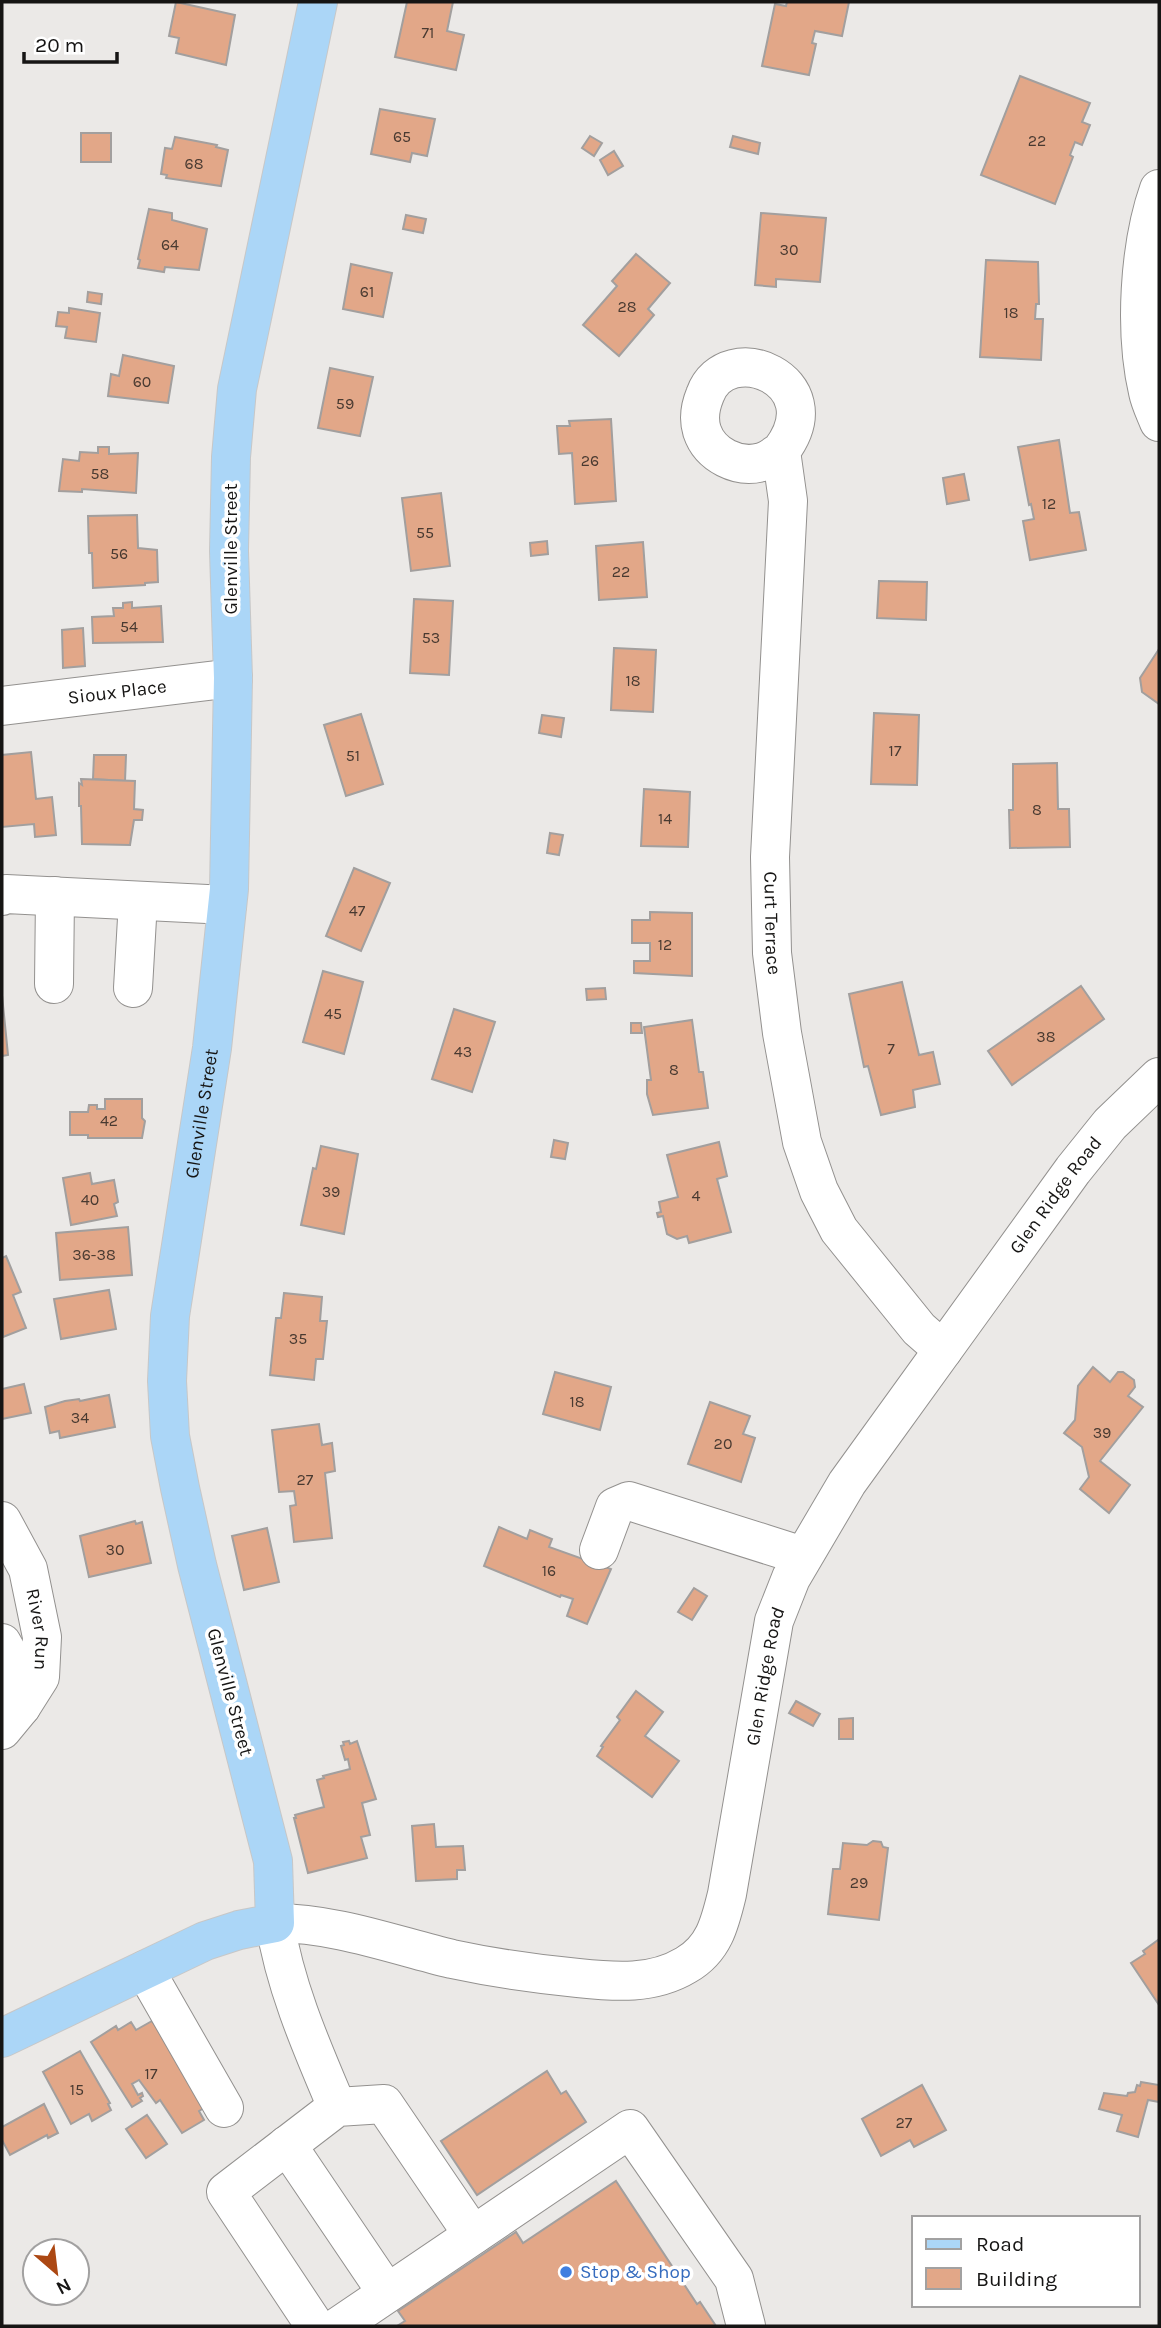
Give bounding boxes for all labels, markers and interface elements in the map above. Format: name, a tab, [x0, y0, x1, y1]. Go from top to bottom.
scale bar	[24, 21, 117, 65]
house number: 71	[422, 23, 434, 42]
text: 20 m	[35, 33, 84, 57]
house number: 65	[393, 127, 411, 146]
house number: 22	[1028, 131, 1046, 150]
house number: 68	[185, 154, 204, 173]
house number: 64	[161, 235, 179, 254]
house number: 30	[780, 240, 798, 259]
house number: 61	[360, 282, 374, 301]
house number: 28	[617, 297, 637, 316]
house number: 18	[1003, 303, 1019, 322]
house number: 60	[133, 372, 151, 391]
house number: 59	[336, 394, 354, 413]
house number: 26	[581, 451, 599, 470]
house number: 58	[91, 464, 109, 483]
street label: Glenville Street	[220, 483, 242, 615]
house number: 12	[1042, 494, 1056, 513]
house number: 55	[416, 523, 434, 542]
house number: 56	[110, 544, 128, 563]
house number: 22	[612, 562, 630, 581]
house number: 54	[120, 617, 138, 636]
house number: 53	[422, 628, 440, 647]
house number: 18	[625, 671, 641, 690]
street label: Sioux Place	[67, 675, 168, 709]
house number: 17	[889, 741, 902, 760]
house number: 51	[346, 746, 360, 765]
house number: 8	[1032, 800, 1042, 819]
house number: 14	[658, 809, 672, 828]
street label: Curt Terrace	[759, 871, 786, 976]
house number: 47	[349, 901, 366, 920]
house number: 12	[658, 935, 672, 954]
house number: 45	[324, 1004, 342, 1023]
house number: 38	[1036, 1027, 1056, 1046]
house number: 7	[887, 1039, 895, 1058]
house number: 43	[454, 1042, 472, 1061]
street label: Glenville Street	[181, 1047, 223, 1180]
house number: 8	[669, 1060, 679, 1079]
house number: 42	[100, 1111, 118, 1130]
street label: Glen Ridge Road	[1005, 1132, 1107, 1258]
house number: 39	[322, 1182, 340, 1201]
house number: 4	[692, 1186, 701, 1205]
house number: 40	[81, 1190, 99, 1209]
house number: 36-38	[72, 1245, 116, 1264]
house number: 35	[289, 1329, 307, 1348]
house number: 18	[569, 1392, 585, 1411]
house number: 34	[71, 1408, 89, 1427]
house number: 39	[1093, 1423, 1111, 1442]
house number: 20	[714, 1434, 732, 1453]
house number: 27	[297, 1470, 314, 1489]
house number: 30	[106, 1540, 124, 1559]
house number: 16	[542, 1561, 556, 1580]
street label: River Run	[21, 1586, 53, 1671]
street label: Glen Ridge Road	[742, 1604, 790, 1747]
street label: Glenville Street	[202, 1626, 258, 1758]
house number: 29	[850, 1873, 868, 1892]
house number: 17	[145, 2064, 158, 2083]
house number: 15	[70, 2080, 84, 2099]
house number: 27	[896, 2113, 913, 2132]
legend	[912, 2216, 1140, 2307]
text: Road	[976, 2232, 1024, 2256]
north arrow	[21, 2237, 91, 2307]
place label: Stop & Shop	[580, 2261, 691, 2283]
marker: Stop & Shop	[558, 2264, 574, 2280]
text: Building	[976, 2267, 1057, 2291]
text: N	[52, 2273, 75, 2299]

